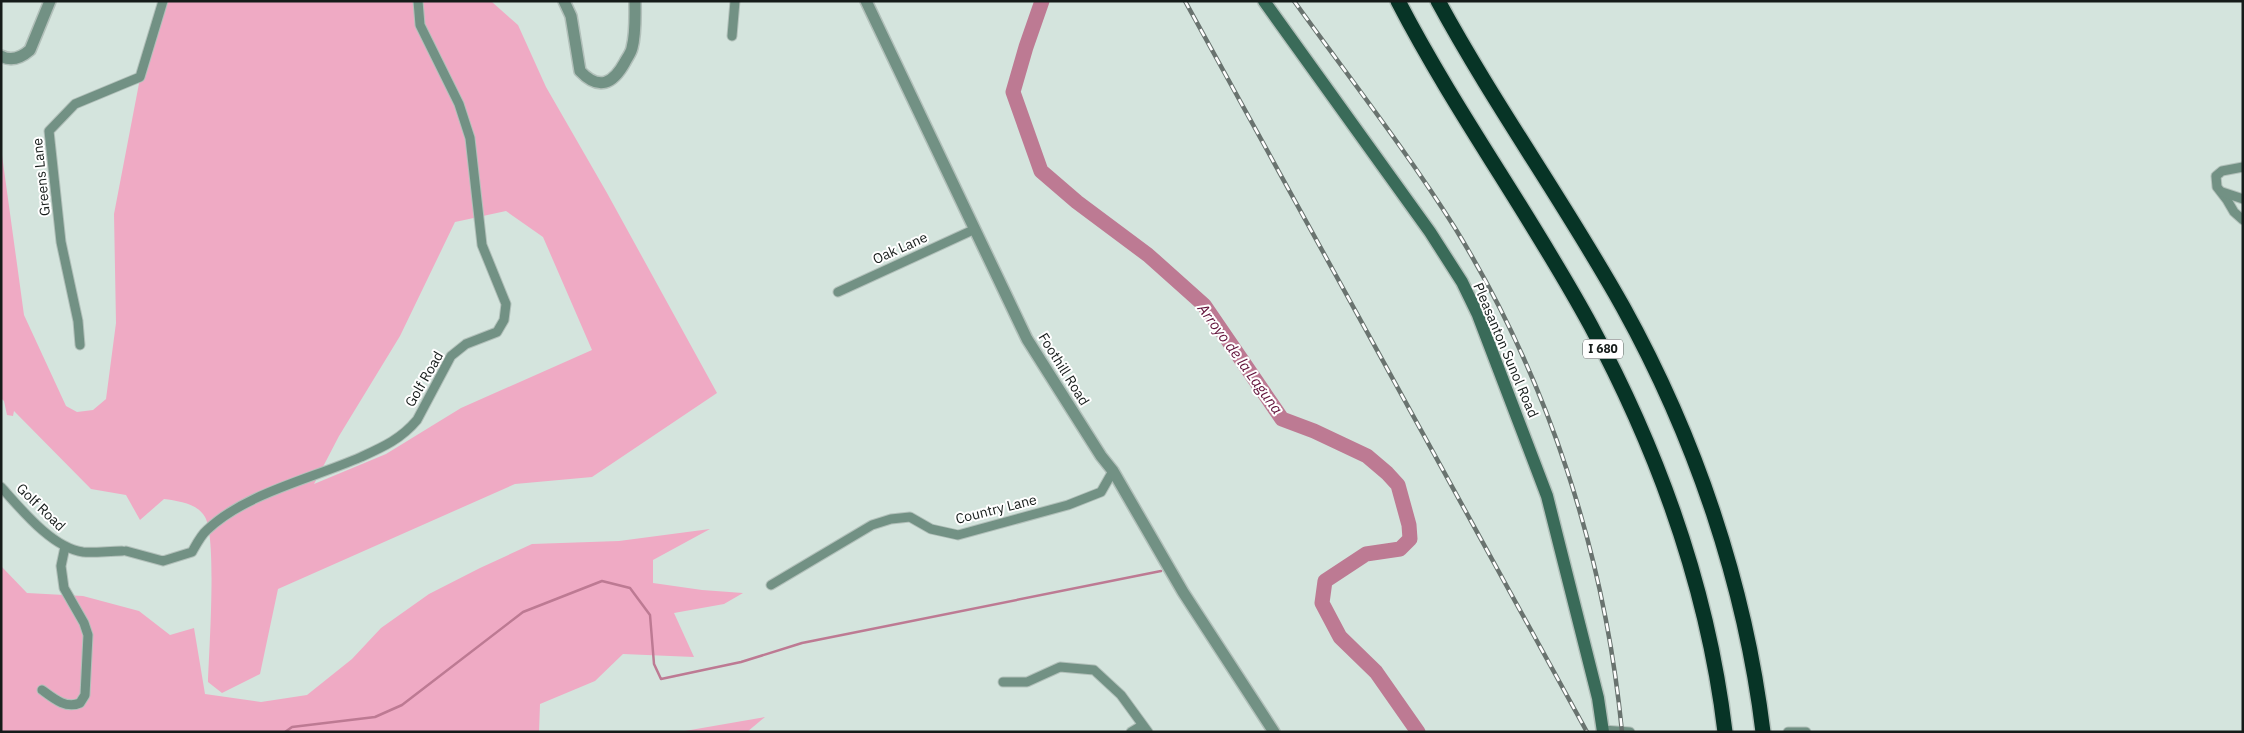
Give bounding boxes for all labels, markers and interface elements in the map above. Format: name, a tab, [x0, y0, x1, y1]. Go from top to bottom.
street label: Greens Lane	[28, 137, 54, 217]
street label: Oak Lane	[870, 228, 931, 268]
street label: Pleasanton Sunol Road	[1469, 280, 1543, 420]
water label: Arroyo de la Laguna	[1193, 299, 1287, 418]
street label: Foothill Road	[1034, 329, 1094, 409]
road number: I 680	[1583, 339, 1623, 358]
street label: Golf Road	[401, 348, 447, 410]
street label: Golf Road	[13, 479, 69, 535]
street label: Country Lane	[954, 490, 1039, 528]

